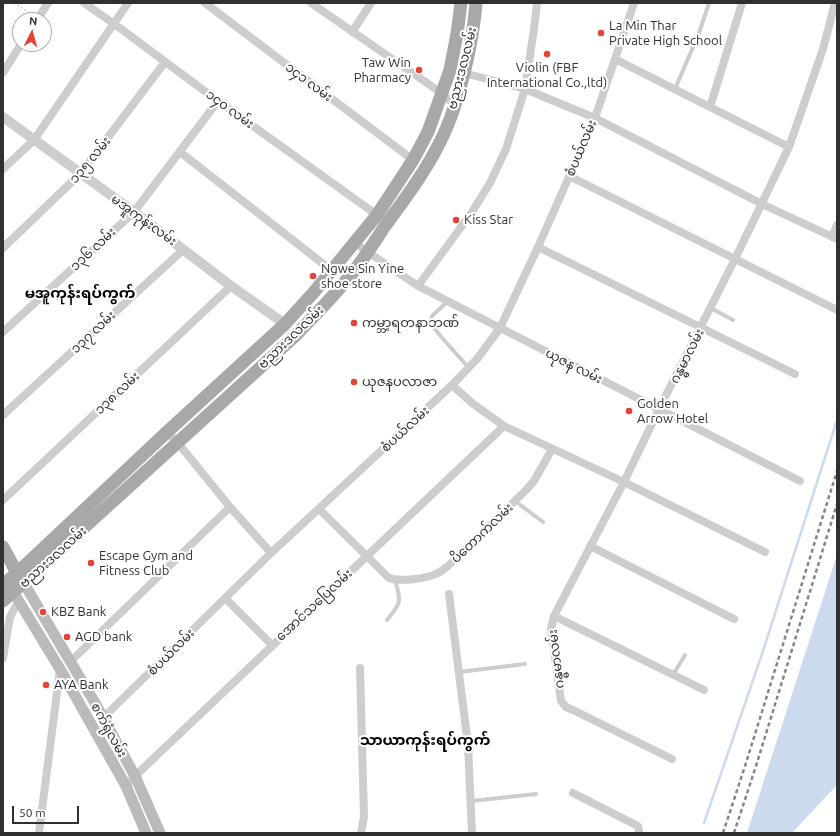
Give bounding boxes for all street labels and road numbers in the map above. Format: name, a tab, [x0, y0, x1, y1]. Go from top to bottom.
street label: ဗညားဒလလမ်း	[444, 25, 480, 111]
street label: ၁၄၁ လမ်း	[282, 59, 336, 105]
street label: ၁၄၀ လမ်း	[203, 86, 257, 132]
street label: စံပယ်လမ်း	[562, 117, 600, 179]
street label: ၁၃၅ လမ်း	[66, 134, 114, 186]
street label: မအူကုန်းလမ်း	[108, 191, 180, 249]
street label: ၁၃၆ လမ်း	[67, 224, 119, 274]
street label: ဗညားဒလလမ်း	[255, 302, 327, 372]
street label: ၁၃၇ လမ်း	[67, 307, 119, 357]
street label: ဂန္ဓမာလမ်း	[667, 326, 707, 386]
street label: ယုဇန လမ်း	[543, 345, 605, 387]
street label: ၁၃၈ လမ်း	[91, 368, 143, 418]
street label: စံပယ်လမ်း	[378, 403, 432, 455]
street label: ပိတောက်လမ်း	[448, 500, 516, 566]
street label: ဗညားဒလလမ်း	[16, 523, 90, 591]
street label: အောင်သပြေလမ်း	[273, 566, 355, 644]
street label: စံပယ်လမ်း	[144, 625, 198, 679]
street label: ဂန္ဓမာလမ်း	[545, 629, 567, 689]
street label: စက်ရုံလမ်း	[88, 700, 130, 760]

